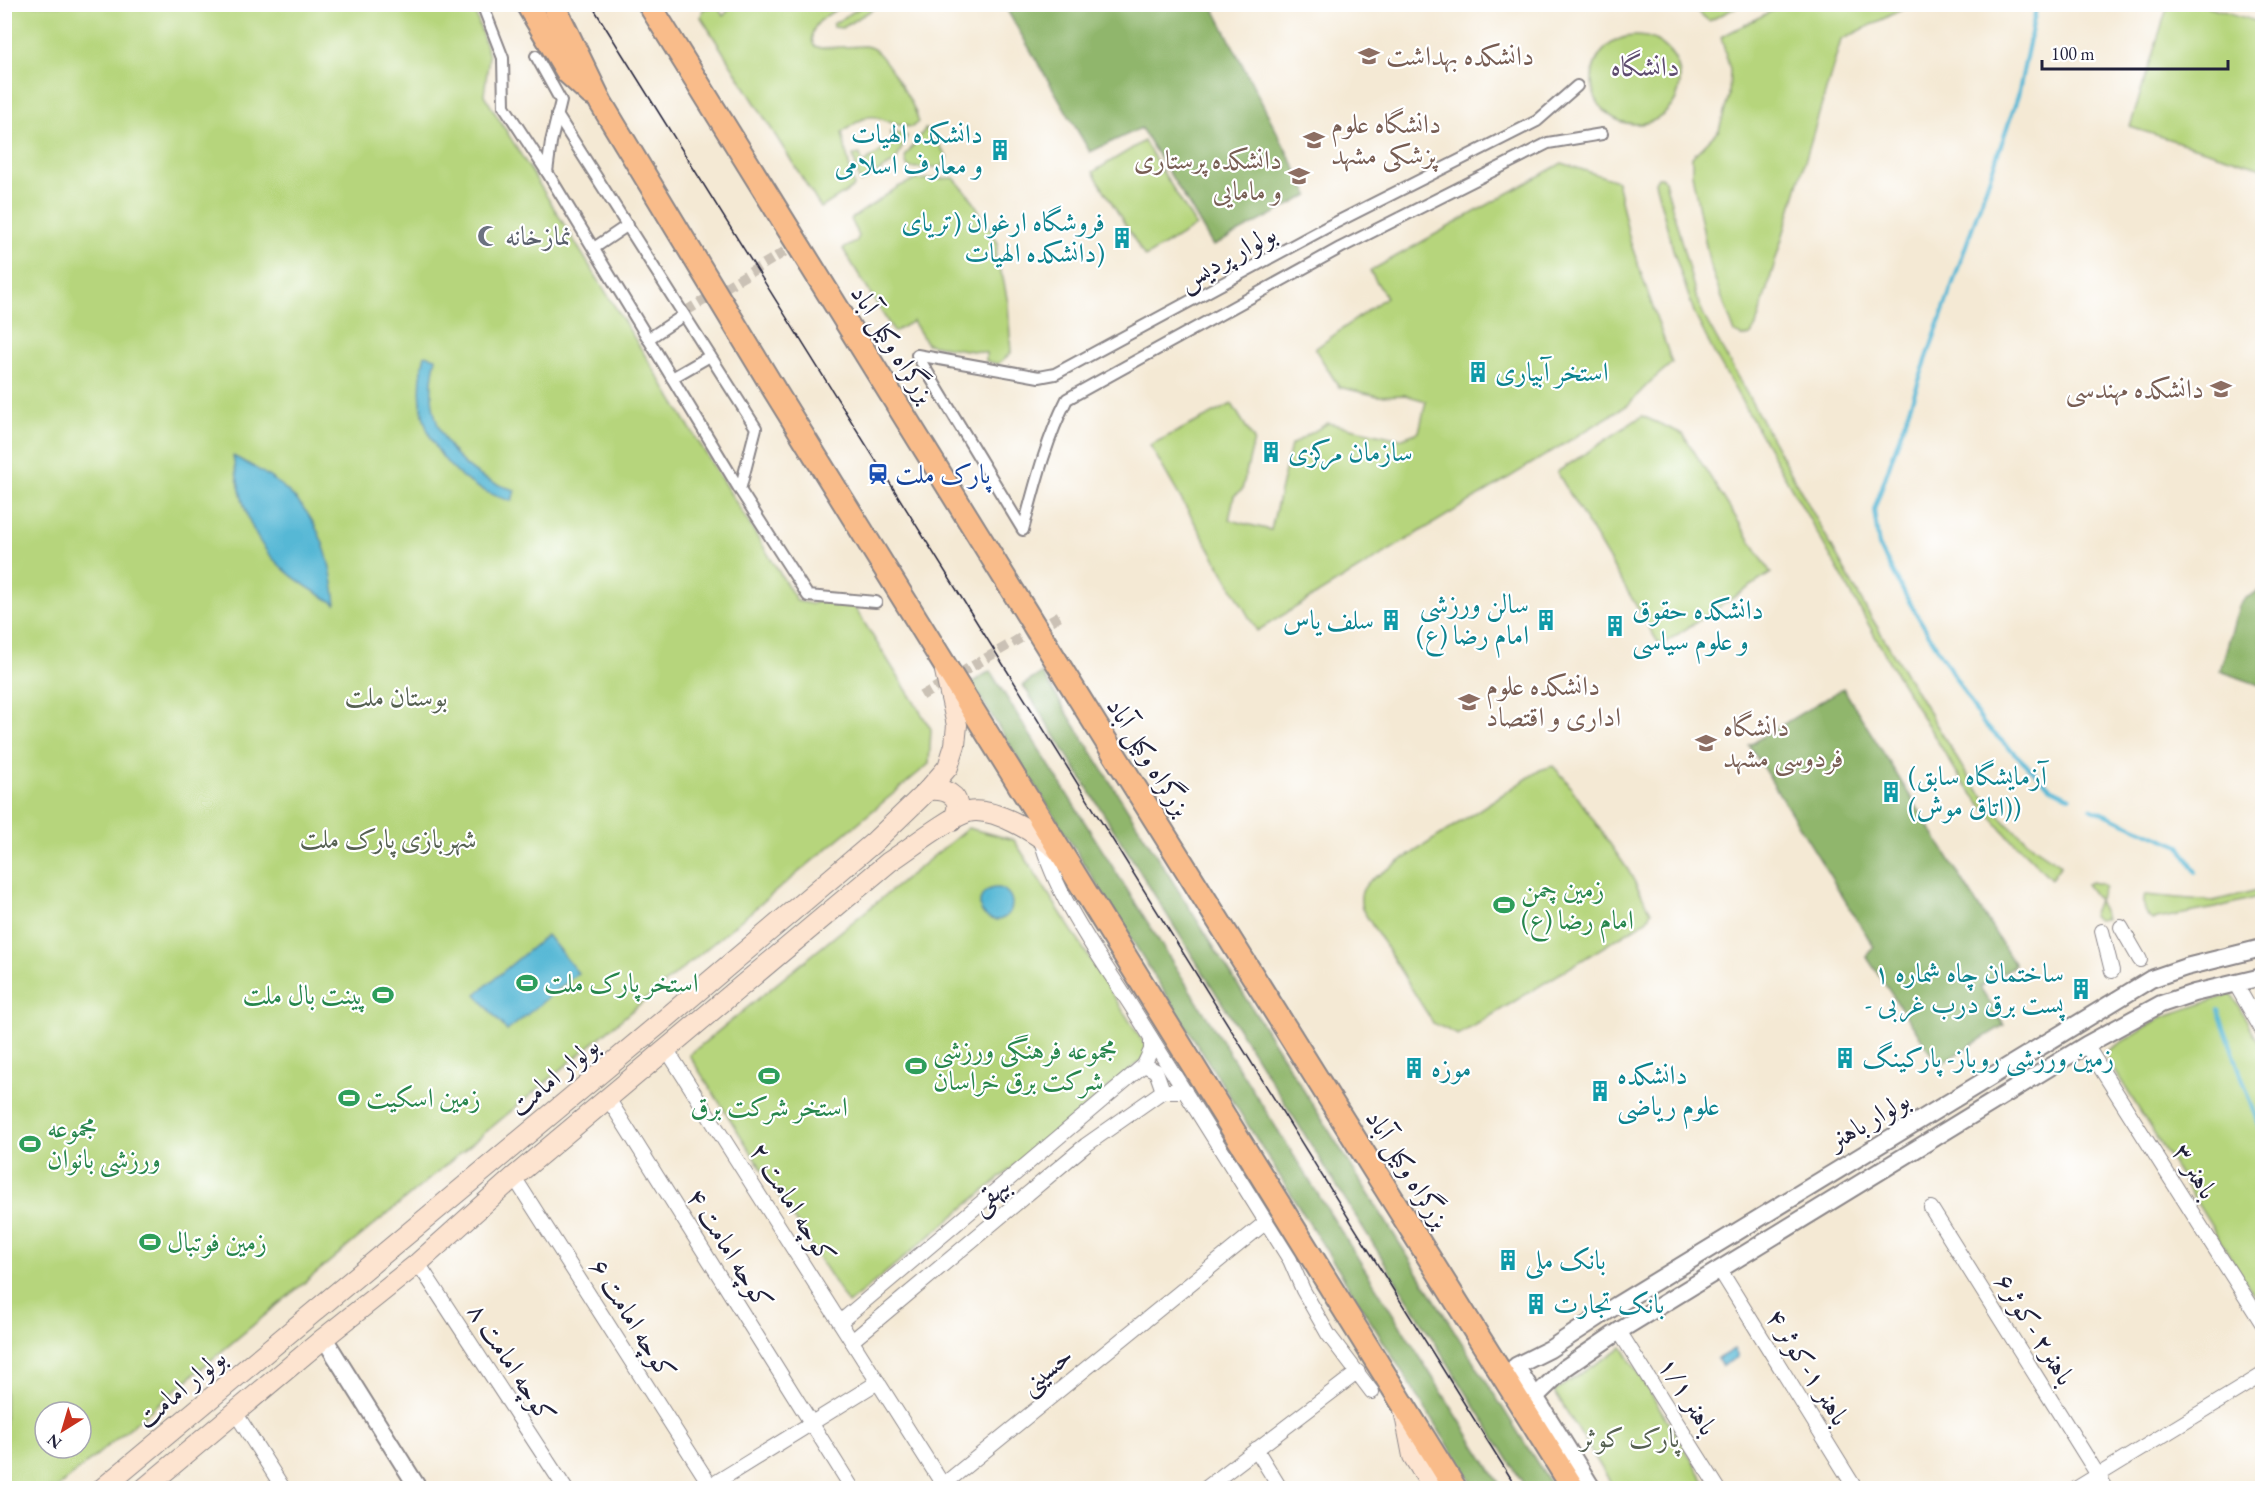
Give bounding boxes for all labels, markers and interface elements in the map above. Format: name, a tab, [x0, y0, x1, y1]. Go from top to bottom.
scale bar	[2042, 33, 2228, 71]
place label: دانشکده بهداشت	[1386, 38, 1534, 73]
text: 100 m	[2051, 42, 2095, 65]
school or university icon: دانشکده بهداشت	[1357, 44, 1381, 68]
district label: دانشگاه	[1611, 48, 1679, 84]
place label: دانشگاه علوم پزشکی مشهد	[1331, 106, 1441, 173]
place label: دانشکده الهیات و معارف اسلامی	[834, 116, 983, 182]
school or university icon: دانشگاه علوم پزشکی مشهد	[1302, 128, 1326, 152]
building icon: دانشکده الهیات و معارف اسلامی	[988, 138, 1012, 162]
place label: دانشکده پرستاری و مامایی	[1134, 142, 1282, 209]
school or university icon: دانشکده پرستاری و مامایی	[1287, 164, 1311, 188]
place label: فروشگاه ارغوان (تریای دانشکده الهیات)	[901, 204, 1105, 270]
street label: بولوار پردیس	[1171, 215, 1283, 299]
place label: نمازخانه	[505, 218, 572, 253]
mosque icon: نمازخانه	[476, 224, 500, 248]
building icon: فروشگاه ارغوان (تریای دانشکده الهیات)	[1110, 226, 1134, 250]
street label: بزرگراه وکیل آباد	[841, 278, 944, 411]
place label: استخر آبیاری	[1495, 354, 1609, 389]
building icon: استخر آبیاری	[1466, 360, 1490, 384]
place label: دانشکده مهندسی	[2066, 371, 2204, 408]
school or university icon: دانشکده مهندسی	[2209, 377, 2233, 401]
place label: سازمان مرکزی	[1288, 434, 1413, 471]
building icon: سازمان مرکزی	[1259, 440, 1283, 464]
place label: پارک ملت	[895, 456, 993, 493]
station icon: پارک ملت	[866, 462, 890, 486]
place label: سالن ورزشی امام رضا (ع)	[1416, 586, 1529, 658]
place label: دانشکده حقوق و علوم سیاسی	[1632, 592, 1764, 664]
place label: سلف یاس	[1283, 602, 1374, 637]
building icon: سلف یاس	[1379, 608, 1403, 632]
building icon: سالن ورزشی امام رضا (ع)	[1534, 608, 1558, 632]
building icon: دانشکده حقوق و علوم سیاسی	[1603, 614, 1627, 638]
place label: دانشکده علوم اداری و اقتصاد	[1486, 668, 1621, 734]
park label: بوستان ملت	[344, 679, 448, 714]
school or university icon: دانشکده علوم اداری و اقتصاد	[1457, 690, 1481, 714]
street label: بزرگراه وکیل آباد	[1097, 691, 1200, 824]
place label: دانشگاه فردوسی مشهد	[1723, 709, 1843, 777]
school or university icon: دانشگاه فردوسی مشهد	[1694, 731, 1718, 755]
place label: (آزمایشگاه سابق (اتاق موش))	[1908, 758, 2050, 824]
building icon: (آزمایشگاه سابق (اتاق موش))	[1879, 780, 1903, 804]
park label: شهربازی پارک ملت	[300, 821, 477, 858]
place label: زمین چمن امام رضا (ع)	[1521, 871, 1634, 943]
sports icon: زمین چمن امام رضا (ع)	[1492, 893, 1516, 917]
place label: ساختمان چاه شماره ۱ - پست برق درب غربی	[1865, 955, 2066, 1023]
place label: استخر پارک ملت	[544, 965, 699, 1002]
sports icon: استخر پارک ملت	[515, 971, 539, 995]
place label: پینت بال ملت	[243, 977, 366, 1013]
building icon: ساختمان چاه شماره ۱ - پست برق درب غربی	[2069, 977, 2093, 1001]
sports icon: پینت بال ملت	[371, 983, 395, 1007]
street label: بولوار امامت	[501, 1028, 606, 1124]
place label: مجموعه فرهنگی ورزشی شرکت برق خراسان	[933, 1032, 1117, 1099]
place label: زمین ورزشی روباز- پارکینگ	[1862, 1040, 2114, 1077]
building icon: زمین ورزشی روباز- پارکینگ	[1833, 1046, 1857, 1070]
place label: موزه	[1431, 1050, 1472, 1085]
sports icon: مجموعه فرهنگی ورزشی شرکت برق خراسان	[904, 1054, 928, 1078]
building icon: موزه	[1402, 1056, 1426, 1080]
place label: دانشکده علوم ریاضی	[1617, 1057, 1720, 1129]
sports icon: استخر شرکت برق	[757, 1064, 781, 1088]
building icon: دانشکده علوم ریاضی	[1588, 1079, 1612, 1103]
place label: زمین اسکیت	[366, 1080, 481, 1115]
street label: بولوار باهنر	[1819, 1082, 1916, 1159]
sports icon: زمین اسکیت	[337, 1086, 361, 1110]
place label: استخر شرکت برق	[690, 1089, 848, 1125]
street label: بزرگراه وکیل آباد	[1356, 1103, 1459, 1236]
place label: مجموعه ورزشی بانوان	[47, 1110, 161, 1178]
sports icon: مجموعه ورزشی بانوان	[18, 1132, 42, 1156]
street label: کوچه امامت ۲	[741, 1135, 845, 1271]
street label: باهنر ۳	[2165, 1136, 2226, 1205]
street label: بیهقی	[962, 1166, 1019, 1222]
street label: کوچه امامت ۴	[678, 1181, 782, 1317]
place label: زمین فوتبال	[167, 1224, 267, 1259]
sports icon: زمین فوتبال	[138, 1230, 162, 1254]
place label: بانک ملی	[1525, 1242, 1606, 1280]
building icon: بانک ملی	[1496, 1248, 1520, 1272]
street label: کوچه امامت ۶	[581, 1251, 685, 1387]
street label: باهنر۲ -کوثر۶	[1987, 1266, 2084, 1392]
place label: بانک تجارت	[1553, 1286, 1665, 1321]
building icon: بانک تجارت	[1524, 1292, 1548, 1316]
street label: کوچه امامت ۸	[460, 1296, 564, 1430]
street label: باهنر ۱-کوثر ۴	[1759, 1302, 1858, 1432]
street label: حسینی	[1012, 1337, 1081, 1403]
street label: بولوار امامت	[128, 1340, 233, 1436]
street label: باهنر ۱/۱	[1651, 1350, 1726, 1442]
north arrow	[33, 1400, 93, 1460]
park label: پارک کوثر	[1577, 1420, 1682, 1457]
text: N	[43, 1429, 66, 1454]

